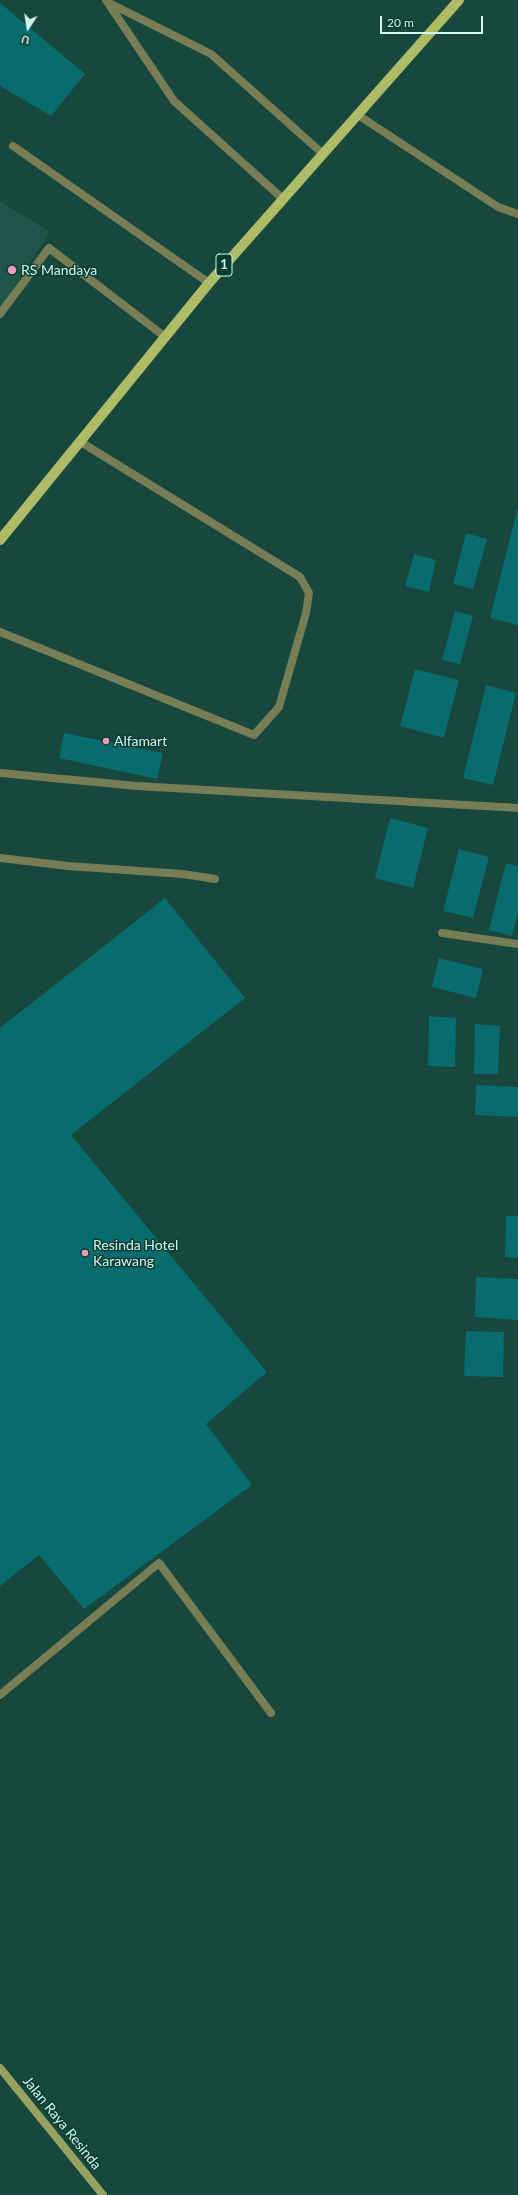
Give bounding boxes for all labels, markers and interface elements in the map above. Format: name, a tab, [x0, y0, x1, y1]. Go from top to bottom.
north arrow	[8, 8, 48, 48]
scale bar	[382, 8, 485, 34]
text: 20 m	[387, 15, 414, 30]
text: U	[20, 33, 31, 47]
road number: 1	[216, 254, 232, 276]
place label: RS Mandaya	[21, 262, 97, 278]
marker: RS Mandaya	[6, 264, 18, 276]
place label: Alfamart	[114, 733, 167, 749]
marker: Alfamart	[101, 736, 111, 746]
place label: Resinda Hotel Karawang	[93, 1237, 178, 1270]
marker: Resinda Hotel Karawang	[80, 1248, 90, 1258]
street label: Jalan Raya Resinda	[19, 2073, 105, 2173]

